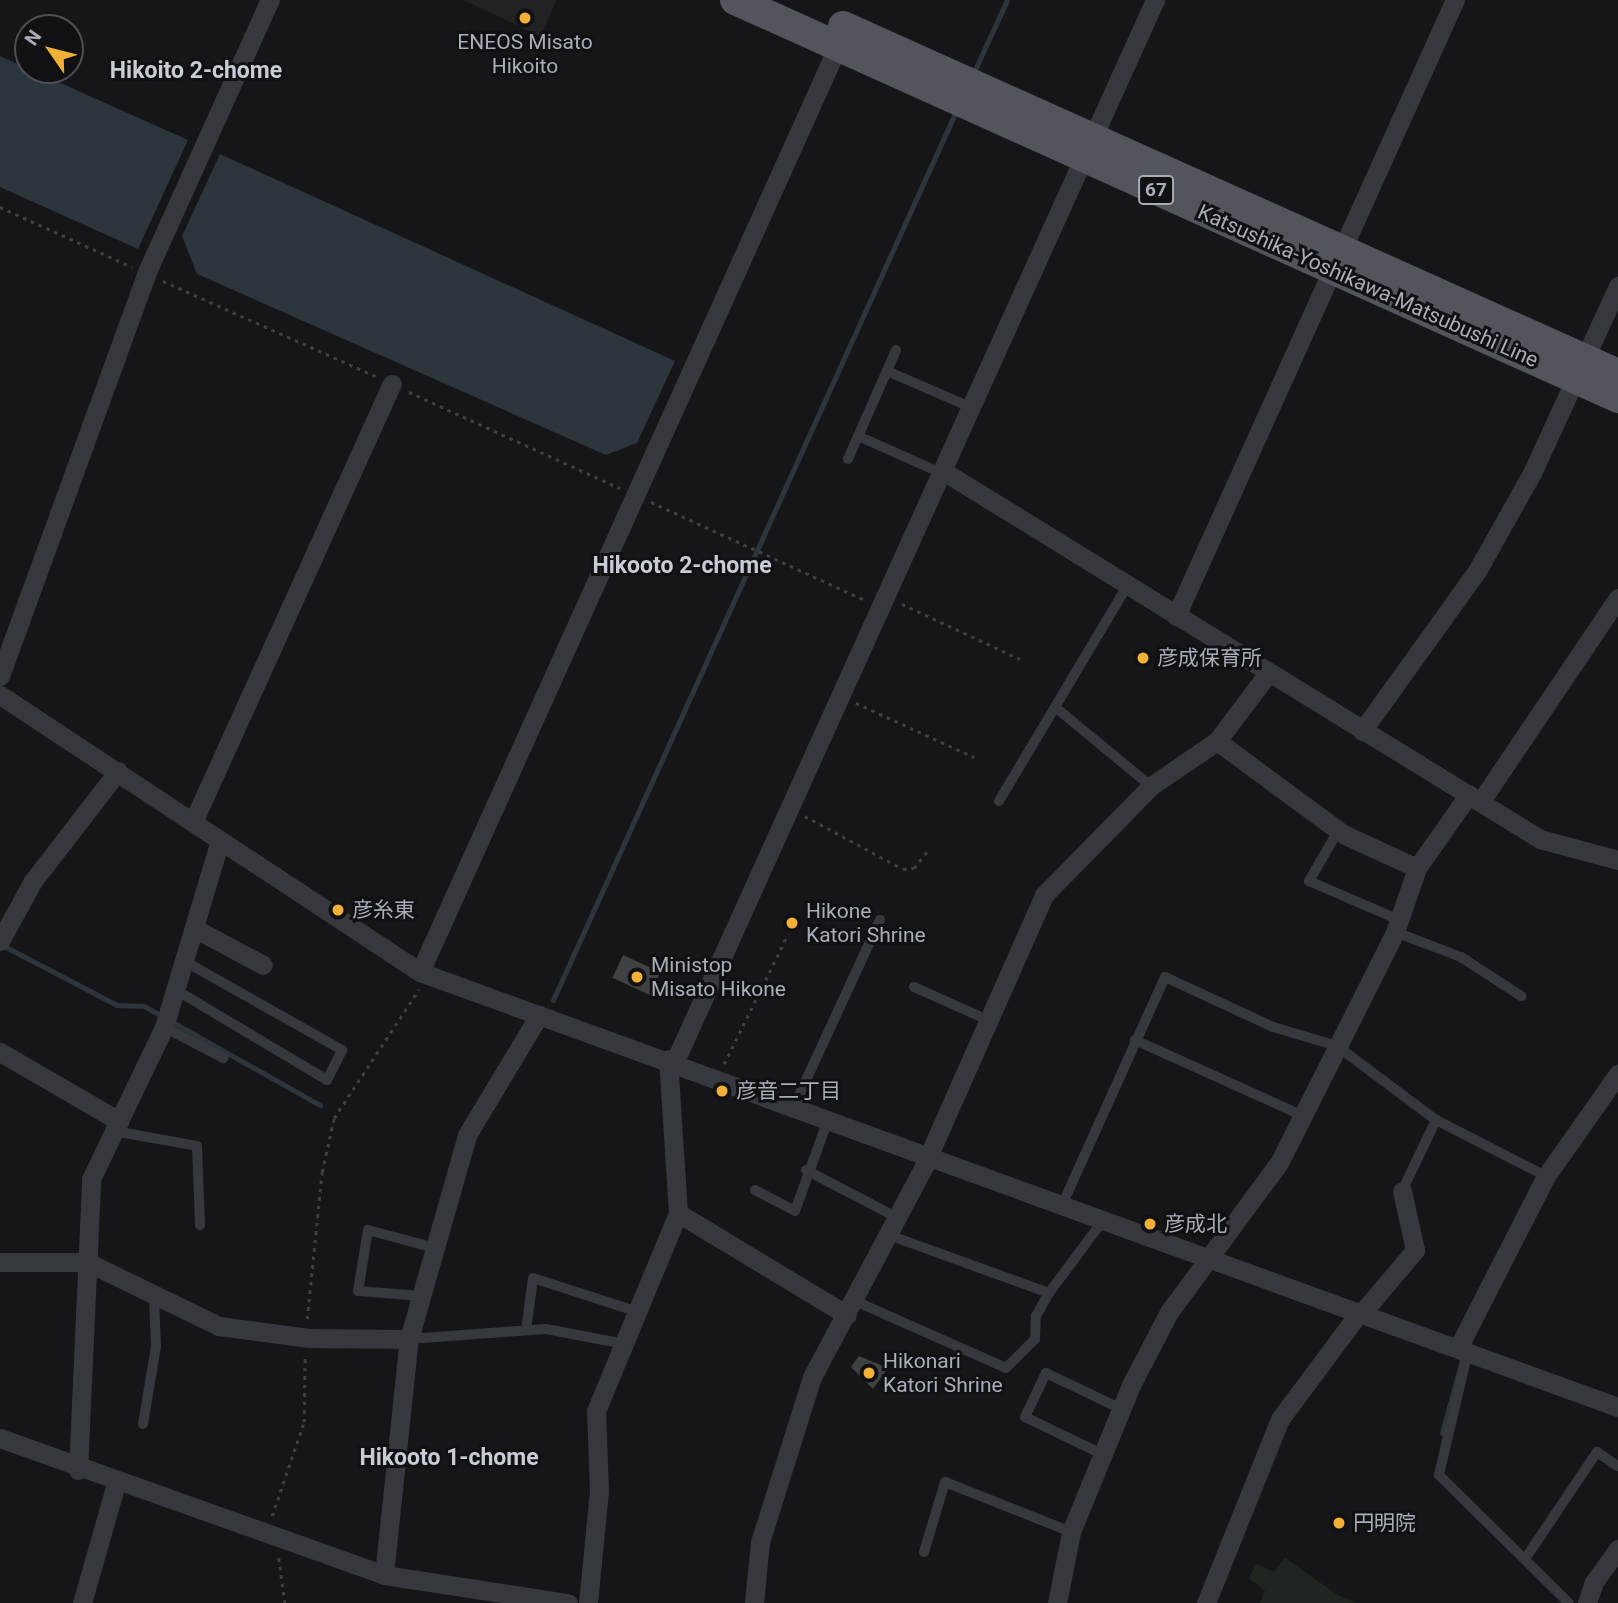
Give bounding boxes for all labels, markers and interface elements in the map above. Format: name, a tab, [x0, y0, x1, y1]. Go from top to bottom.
marker: ENEOS Misato Hikoito	[517, 10, 533, 26]
north arrow	[14, 14, 84, 84]
text: N	[20, 26, 46, 50]
place label: ENEOS Misato Hikoito	[457, 29, 593, 79]
district label: Hikoito 2-chome	[110, 57, 282, 85]
road number: 67	[1137, 174, 1175, 206]
street label: Katsushika-Yoshikawa-Matsubushi Line	[1194, 199, 1542, 373]
district label: Hikooto 2-chome	[592, 552, 772, 580]
place label: 彦成保育所	[1157, 645, 1262, 671]
marker: 彦成保育所	[1135, 650, 1151, 666]
place label: 彦糸東	[352, 897, 415, 923]
place label: Hikone Katori Shrine	[806, 898, 926, 948]
marker: 彦糸東	[330, 902, 346, 918]
marker: Hikone Katori Shrine	[784, 915, 800, 931]
place label: Ministop Misato Hikone	[651, 952, 786, 1002]
marker: Ministop Misato Hikone	[629, 969, 645, 985]
place label: 彦音二丁目	[736, 1078, 841, 1104]
marker: 彦音二丁目	[714, 1083, 730, 1099]
place label: 彦成北	[1164, 1211, 1227, 1237]
marker: 彦成北	[1142, 1216, 1158, 1232]
place label: Hikonari Katori Shrine	[883, 1348, 1003, 1398]
marker: Hikonari Katori Shrine	[861, 1365, 877, 1381]
district label: Hikooto 1-chome	[359, 1444, 539, 1472]
place label: 円明院	[1353, 1510, 1416, 1536]
marker: 円明院	[1331, 1515, 1347, 1531]

